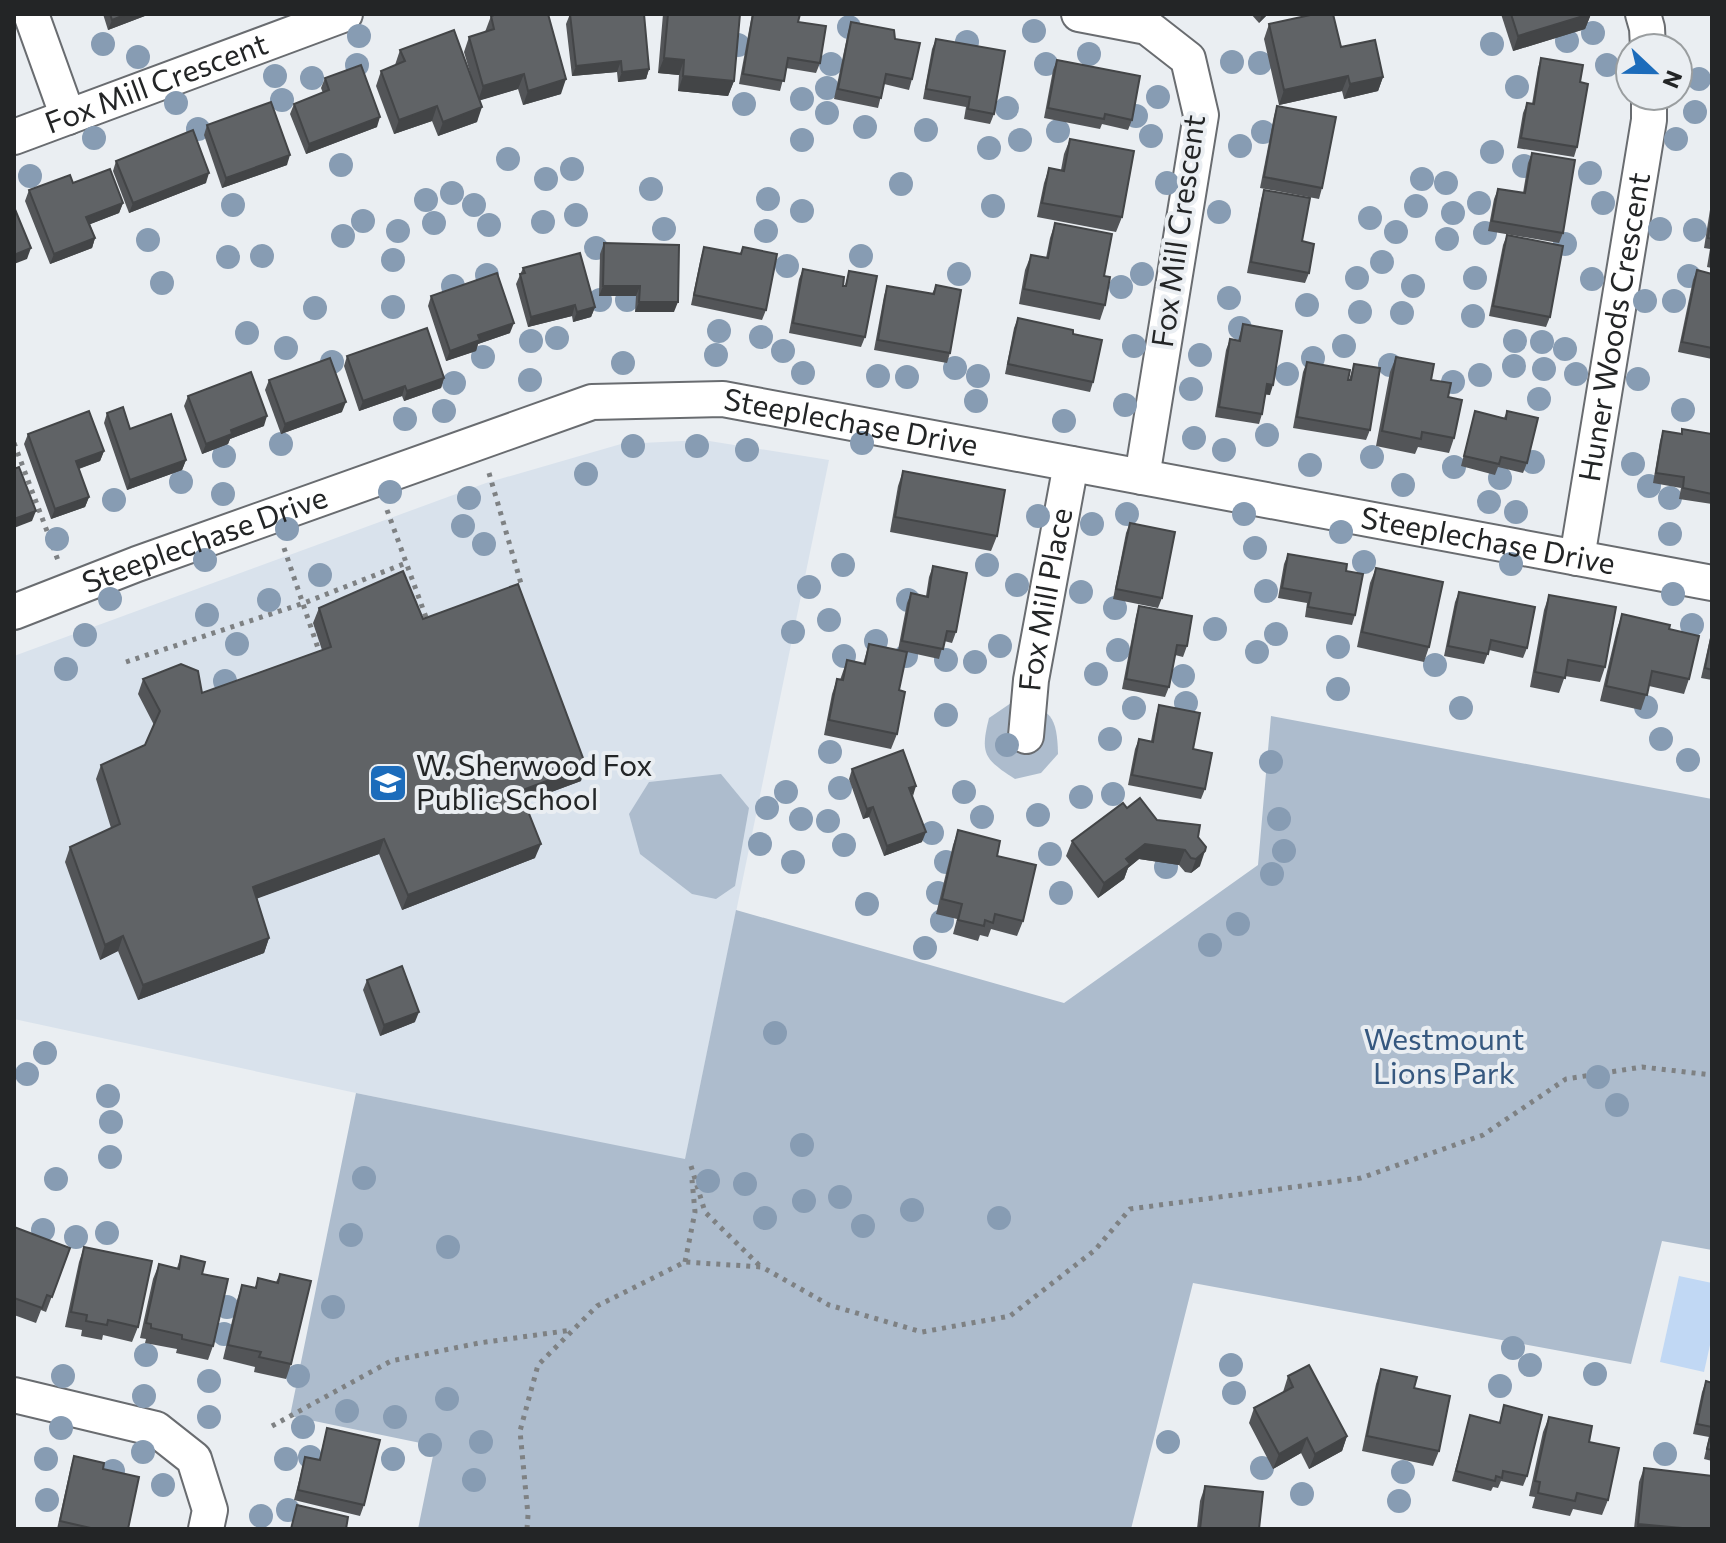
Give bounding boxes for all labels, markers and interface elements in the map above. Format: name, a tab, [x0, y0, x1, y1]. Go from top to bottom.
street label: Fox Mill Crescent	[39, 23, 272, 140]
north arrow	[1614, 32, 1694, 112]
text: N	[1657, 67, 1689, 92]
street label: Fox Mill Crescent	[1142, 112, 1211, 349]
street label: Huner Woods Crescent	[1569, 169, 1656, 484]
street label: Steeplechase Drive	[721, 379, 981, 462]
street label: Steeplechase Drive	[76, 477, 332, 600]
street label: Steeplechase Drive	[1358, 497, 1618, 581]
street label: Fox Mill Place	[1009, 504, 1079, 693]
place label: W. Sherwood Fox Public School	[416, 745, 652, 816]
school or university icon: W. Sherwood Fox Public School	[367, 762, 409, 804]
park label: Westmount Lions Park	[1364, 1019, 1524, 1090]

